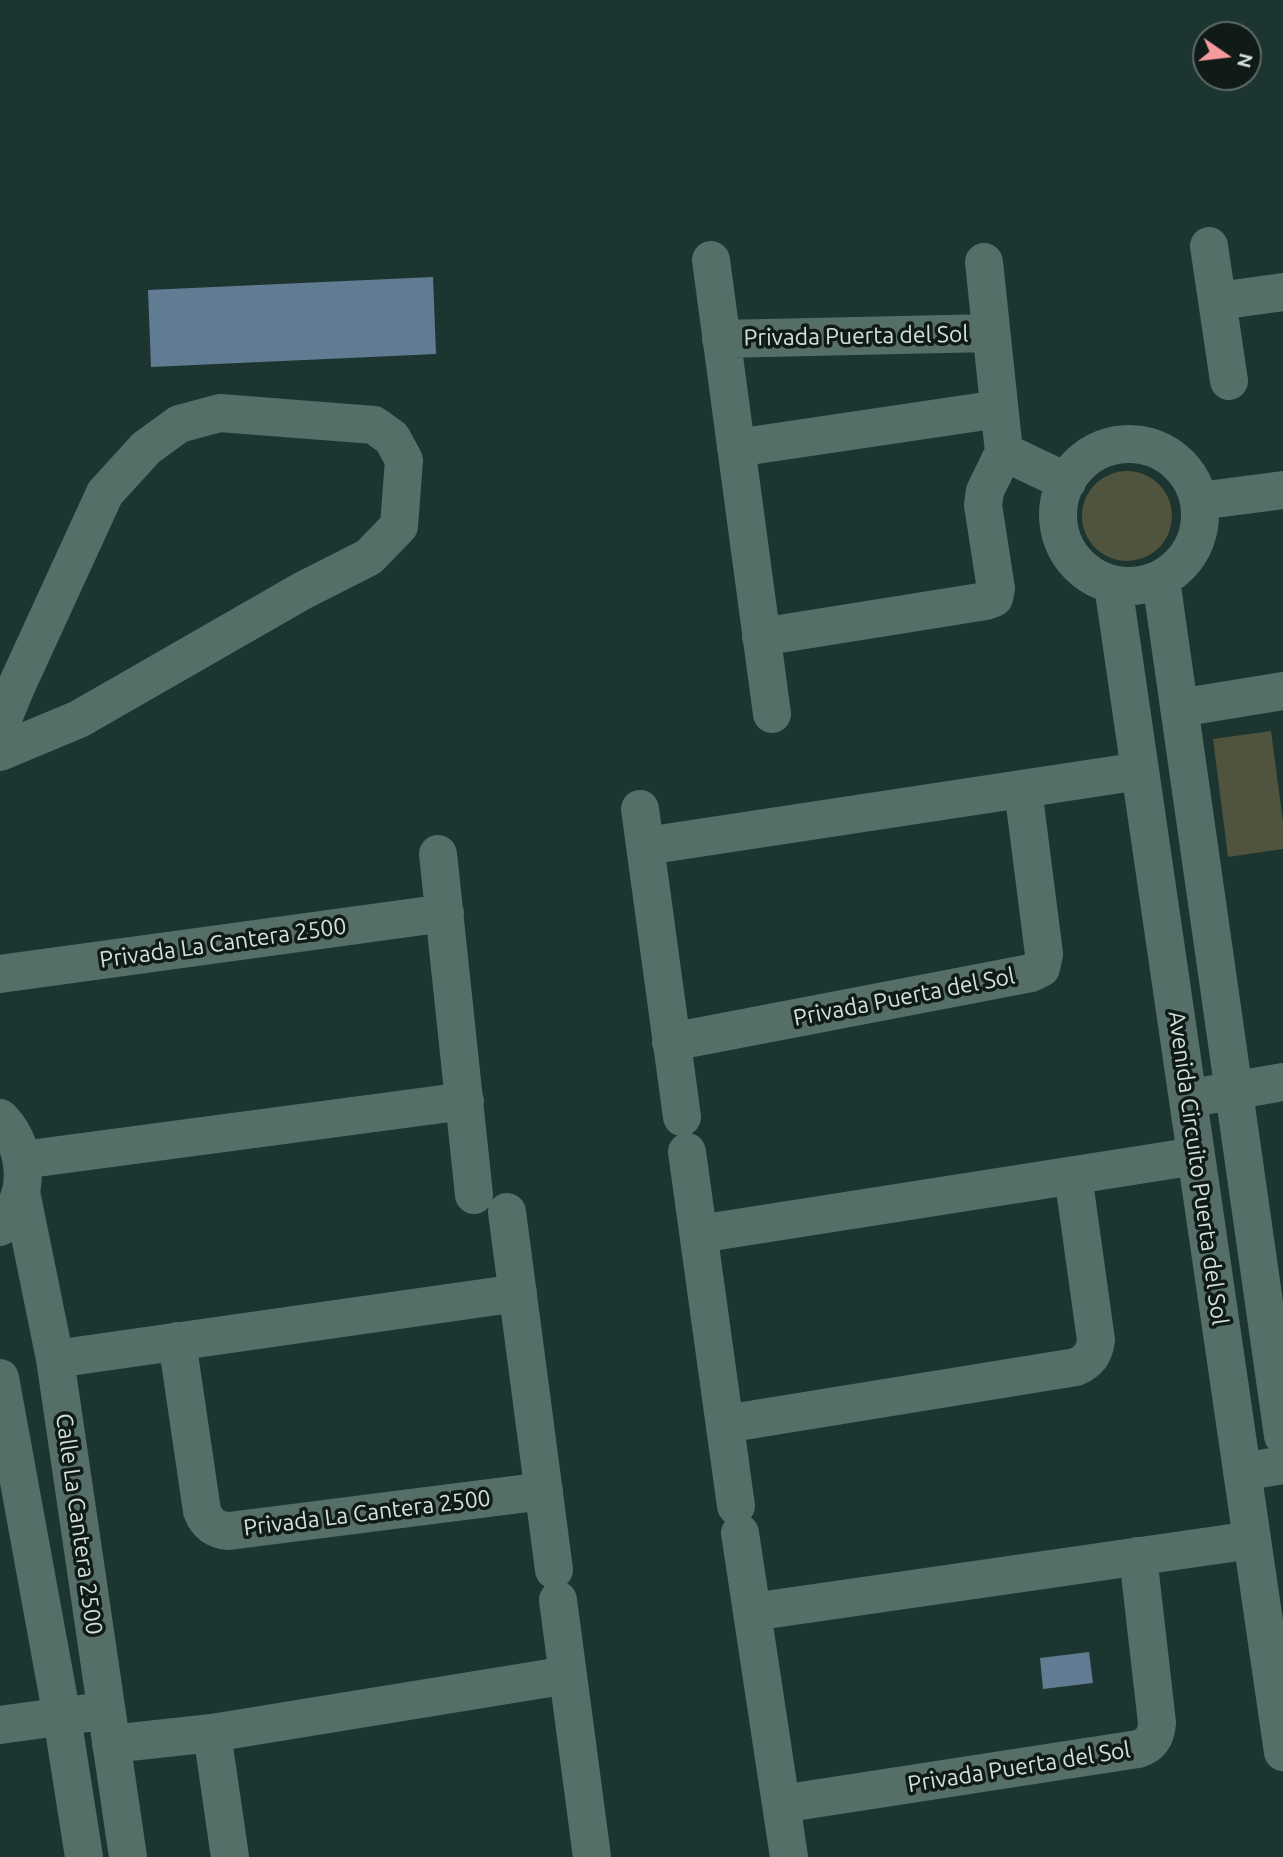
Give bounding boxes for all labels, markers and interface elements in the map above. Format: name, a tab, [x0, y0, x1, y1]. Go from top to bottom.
north arrow	[1192, 21, 1262, 91]
text: N	[1233, 51, 1258, 70]
street label: Privada Puerta del Sol	[743, 320, 969, 352]
street label: Privada La Cantera 2500	[98, 912, 348, 974]
street label: Privada Puerta del Sol	[791, 962, 1017, 1032]
street label: Avenida Circuito Puerta del Sol	[1162, 1009, 1234, 1327]
street label: Calle La Cantera 2500	[50, 1412, 108, 1636]
street label: Privada La Cantera 2500	[242, 1484, 492, 1542]
street label: Privada Puerta del Sol	[906, 1736, 1132, 1798]

